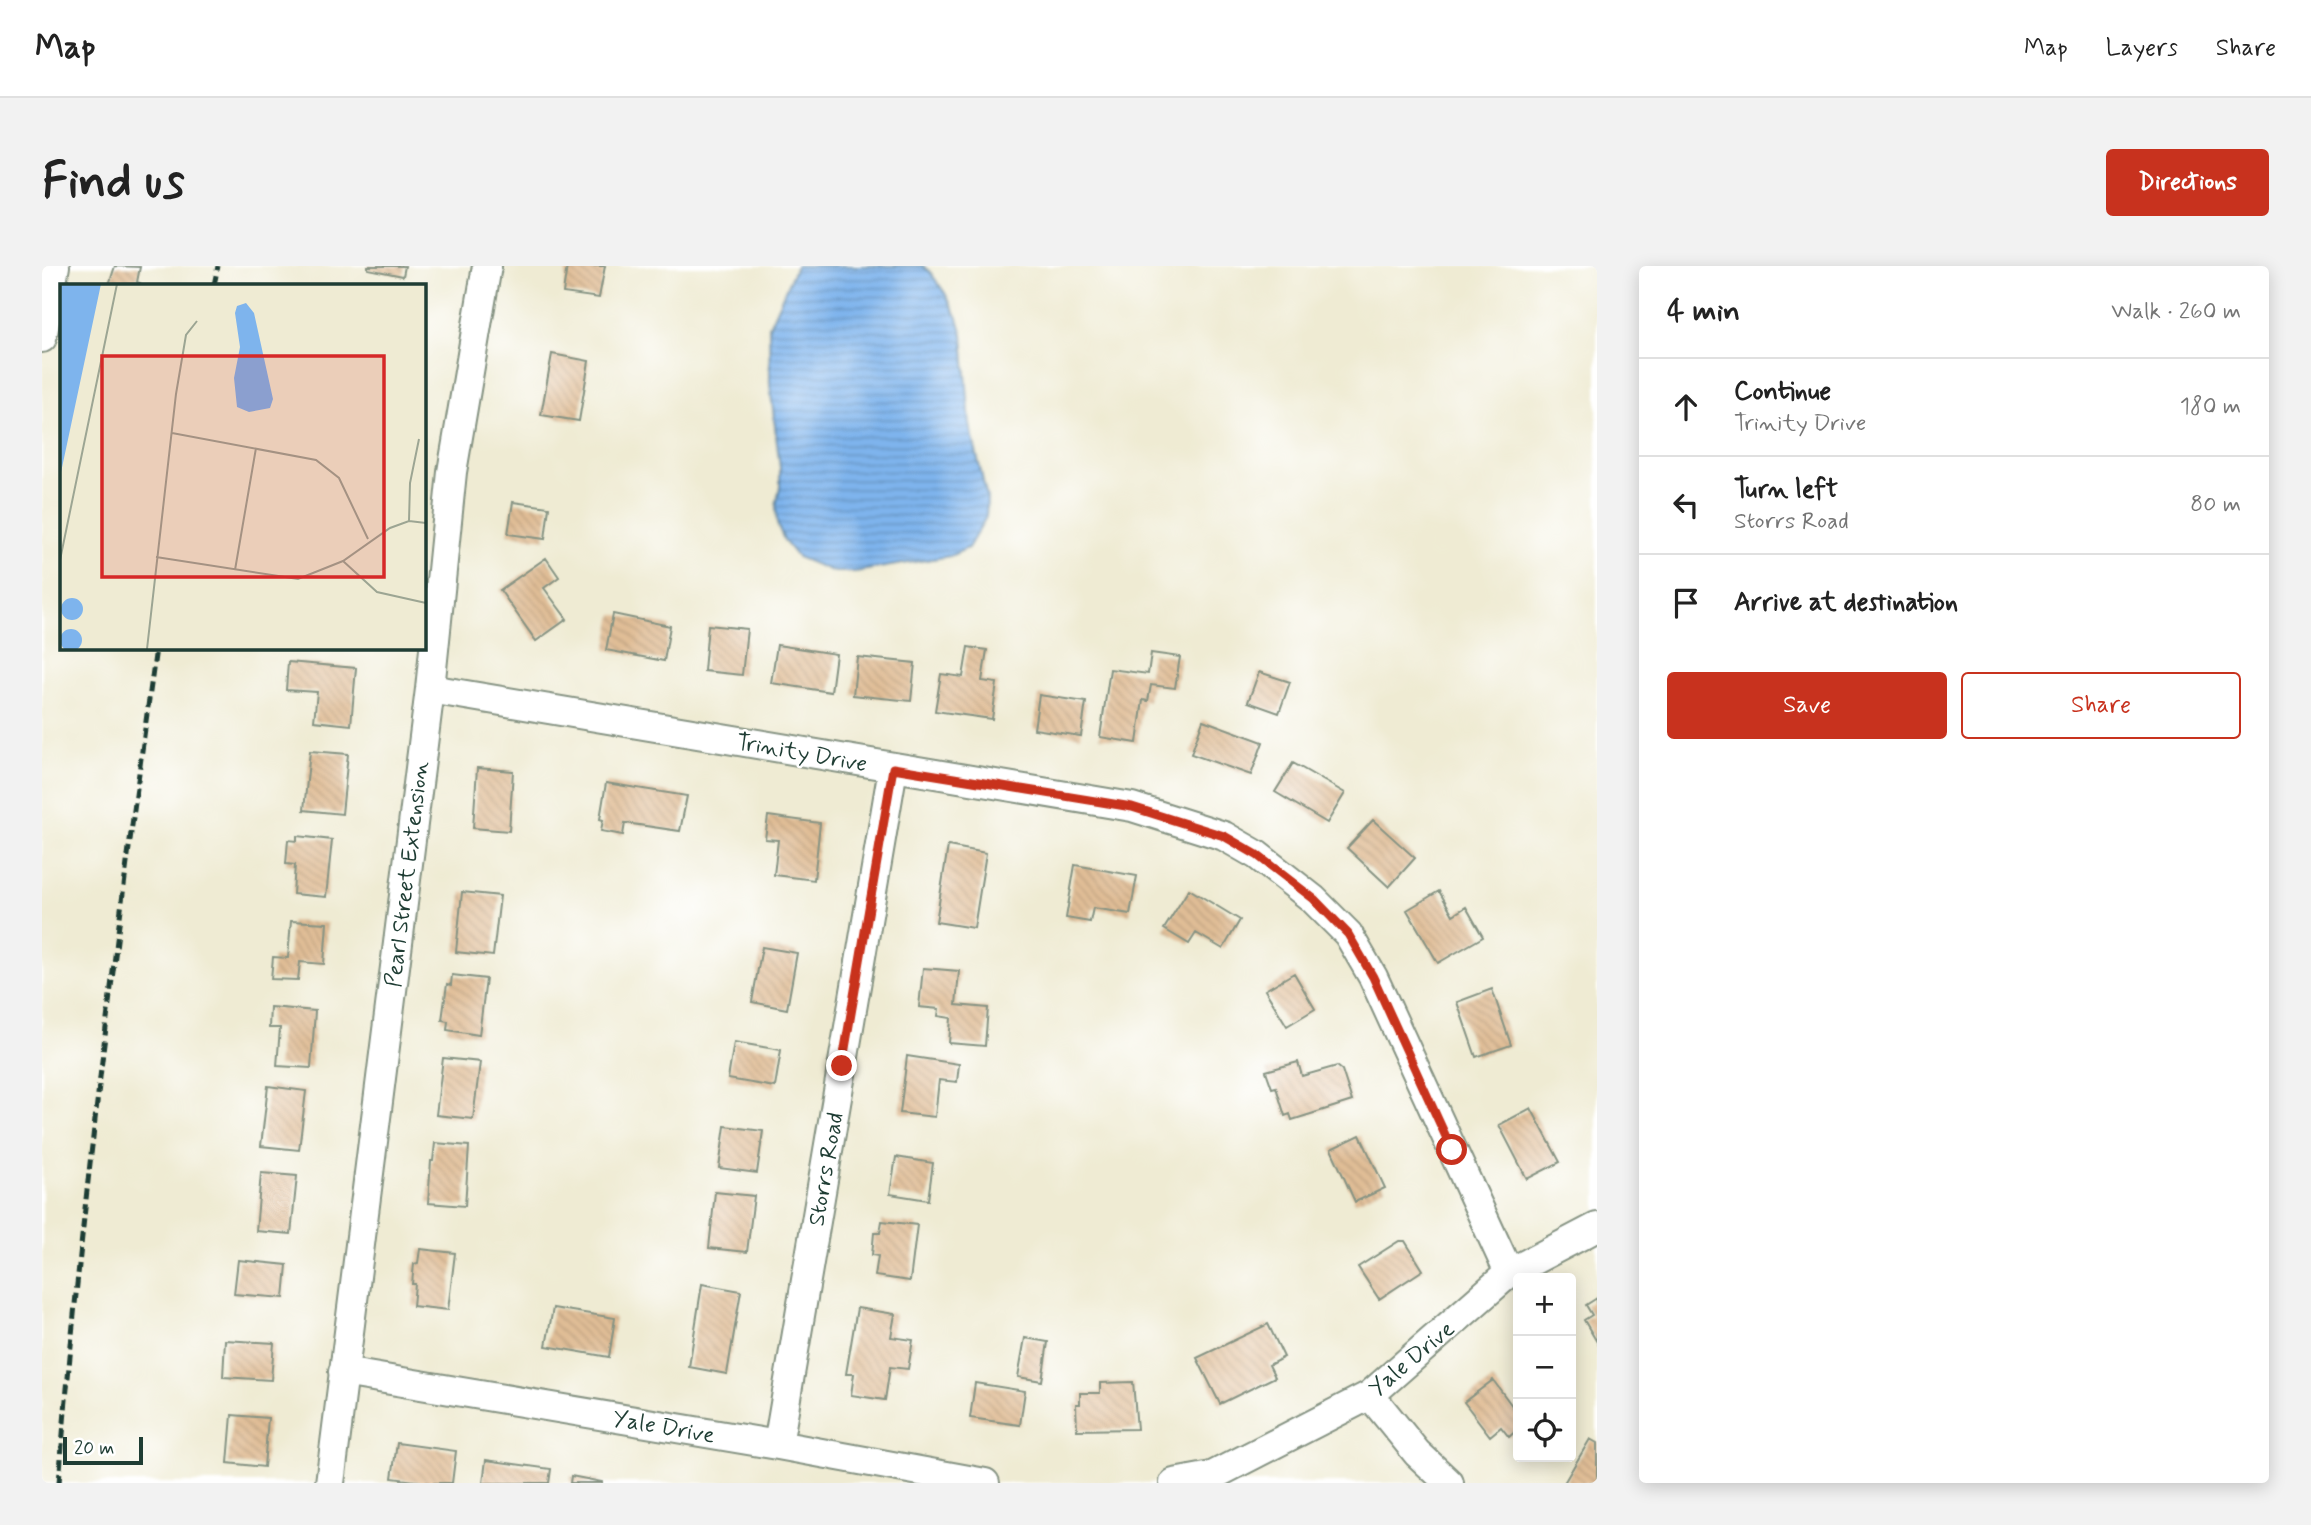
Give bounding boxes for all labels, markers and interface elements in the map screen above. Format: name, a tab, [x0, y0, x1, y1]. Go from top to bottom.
text: Map	[35, 26, 95, 70]
text: Map	[2024, 33, 2068, 64]
text: Layers	[2106, 33, 2178, 64]
text: Share	[2216, 33, 2276, 64]
button: Directions	[2106, 149, 2269, 216]
text: Find us	[42, 150, 185, 215]
inset map	[60, 284, 425, 649]
text: 4 min	[1667, 292, 1740, 331]
text: Walk · 260 m	[2111, 297, 2241, 327]
text: Continue	[1734, 375, 1831, 409]
icon: ahead	[1667, 388, 1705, 426]
text: 180 m	[2180, 392, 2241, 422]
text: Trinity Drive	[1734, 409, 1866, 439]
text: Turn left	[1734, 473, 1838, 507]
icon: left	[1667, 486, 1705, 524]
text: 80 m	[2190, 490, 2241, 520]
text: Storrs Road	[1734, 507, 1849, 537]
icon: arrive	[1667, 584, 1705, 622]
text: Arrive at destination	[1734, 586, 1958, 620]
button: Save	[1667, 672, 1947, 739]
button: Share	[1961, 672, 2241, 739]
street label: Trinity Drive	[734, 728, 869, 780]
street label: Pearl Street Extension	[379, 759, 437, 989]
route end	[826, 1050, 857, 1081]
street label: Storrs Road	[802, 1110, 852, 1229]
route start	[1436, 1134, 1467, 1165]
map controls	[1513, 1273, 1576, 1462]
button: +	[1513, 1273, 1576, 1336]
street label: Yale Drive	[1363, 1315, 1461, 1404]
button: −	[1513, 1336, 1576, 1399]
button: locate	[1513, 1399, 1576, 1462]
street label: Yale Drive	[610, 1404, 717, 1452]
scale bar	[63, 1434, 144, 1466]
text: 20 m	[74, 1436, 114, 1461]

